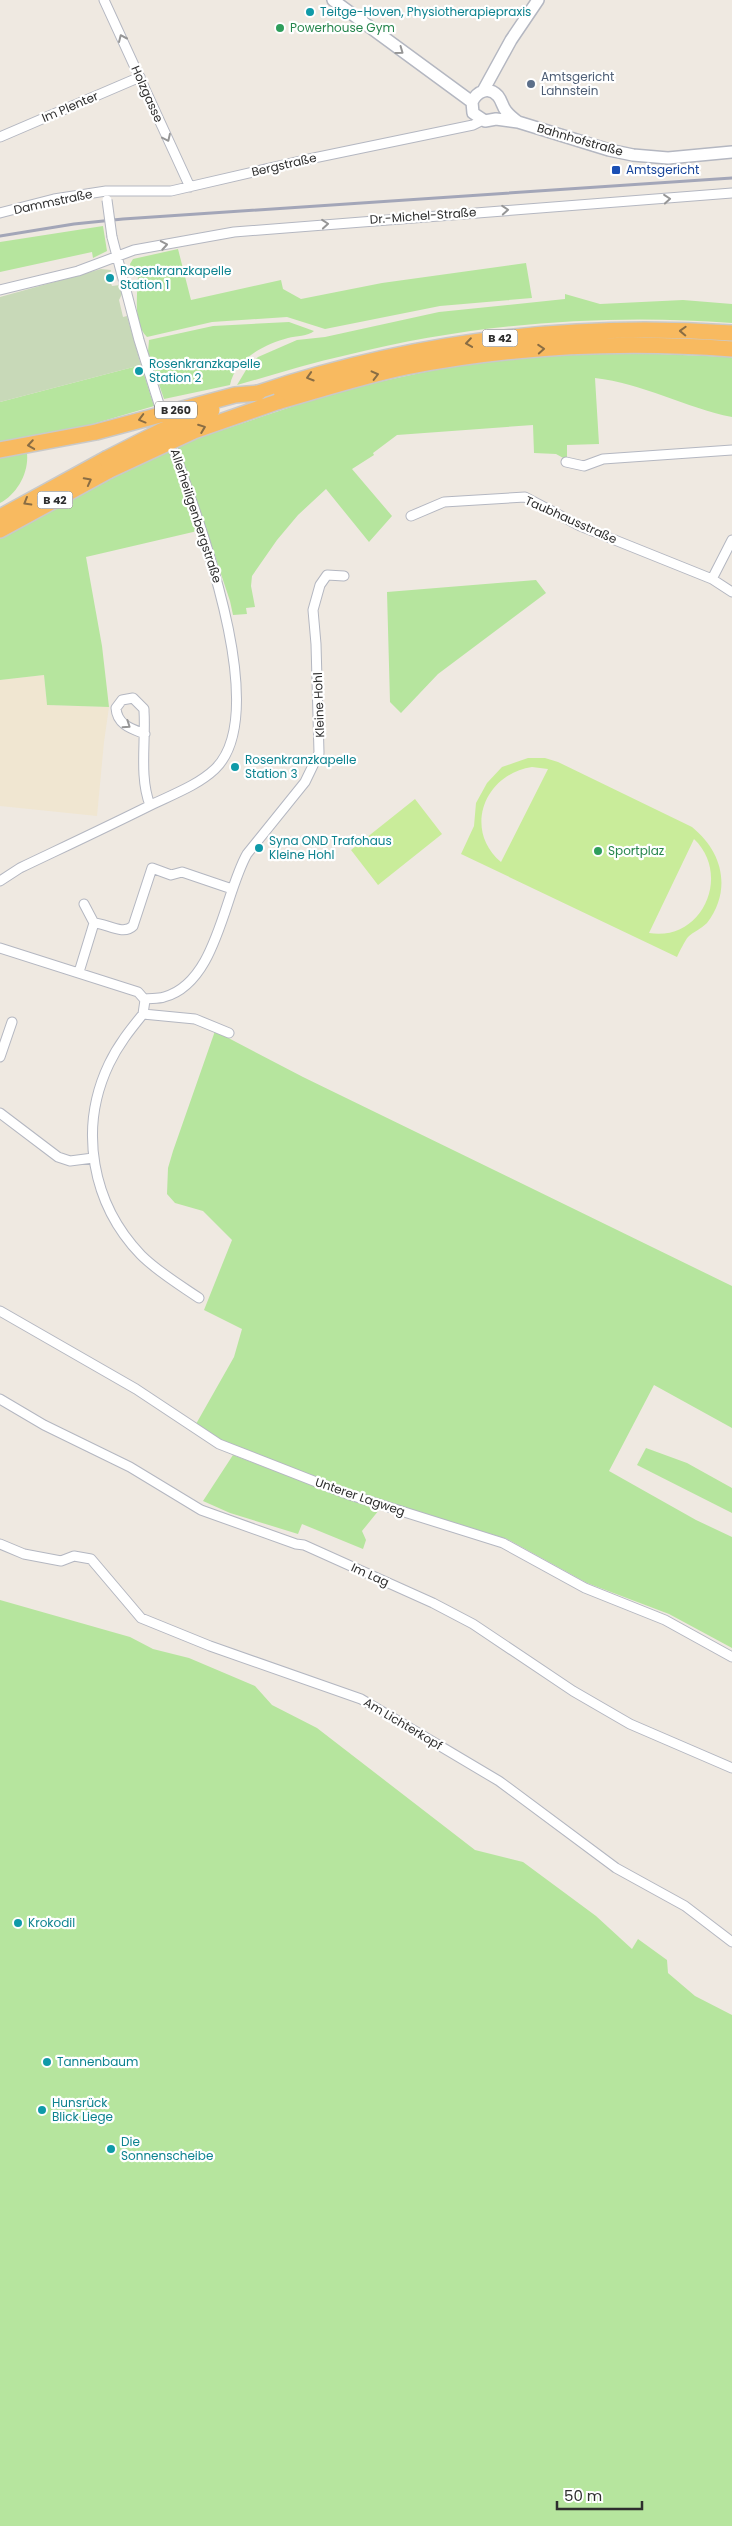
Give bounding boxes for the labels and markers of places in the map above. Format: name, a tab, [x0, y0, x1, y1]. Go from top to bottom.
place label: Teitge-Hoven, Physiotherapiepraxis	[320, 3, 531, 20]
marker: Teitge-Hoven, Physiotherapiepraxis	[304, 6, 316, 18]
place label: Powerhouse Gym	[290, 19, 395, 36]
marker: Powerhouse Gym	[274, 22, 286, 34]
place label: Amtsgericht Lahnstein	[541, 68, 614, 99]
marker: Amtsgericht Lahnstein	[525, 78, 537, 90]
place label: Amtsgericht	[626, 161, 699, 178]
marker: Amtsgericht	[610, 164, 622, 176]
place label: Rosenkranzkapelle Station 1	[120, 262, 231, 293]
marker: Rosenkranzkapelle Station 1	[104, 272, 116, 284]
place label: Rosenkranzkapelle Station 2	[149, 355, 260, 386]
marker: Rosenkranzkapelle Station 2	[133, 365, 145, 377]
place label: Rosenkranzkapelle Station 3	[245, 751, 356, 782]
marker: Rosenkranzkapelle Station 3	[229, 761, 241, 773]
place label: Syna OND Trafohaus Kleine Hohl	[269, 832, 392, 863]
marker: Syna OND Trafohaus Kleine Hohl	[253, 842, 265, 854]
place label: Sportplaz	[608, 842, 664, 859]
marker: Sportplaz	[592, 845, 604, 857]
place label: Krokodil	[28, 1914, 75, 1931]
marker: Krokodil	[12, 1917, 24, 1929]
place label: Tannenbaum	[57, 2053, 138, 2070]
marker: Tannenbaum	[41, 2056, 53, 2068]
place label: Hunsrück Blick Liege	[52, 2094, 113, 2125]
marker: Hunsrück Blick Liege	[36, 2104, 48, 2116]
place label: Die Sonnenscheibe	[121, 2133, 213, 2164]
marker: Die Sonnenscheibe	[105, 2143, 117, 2155]

